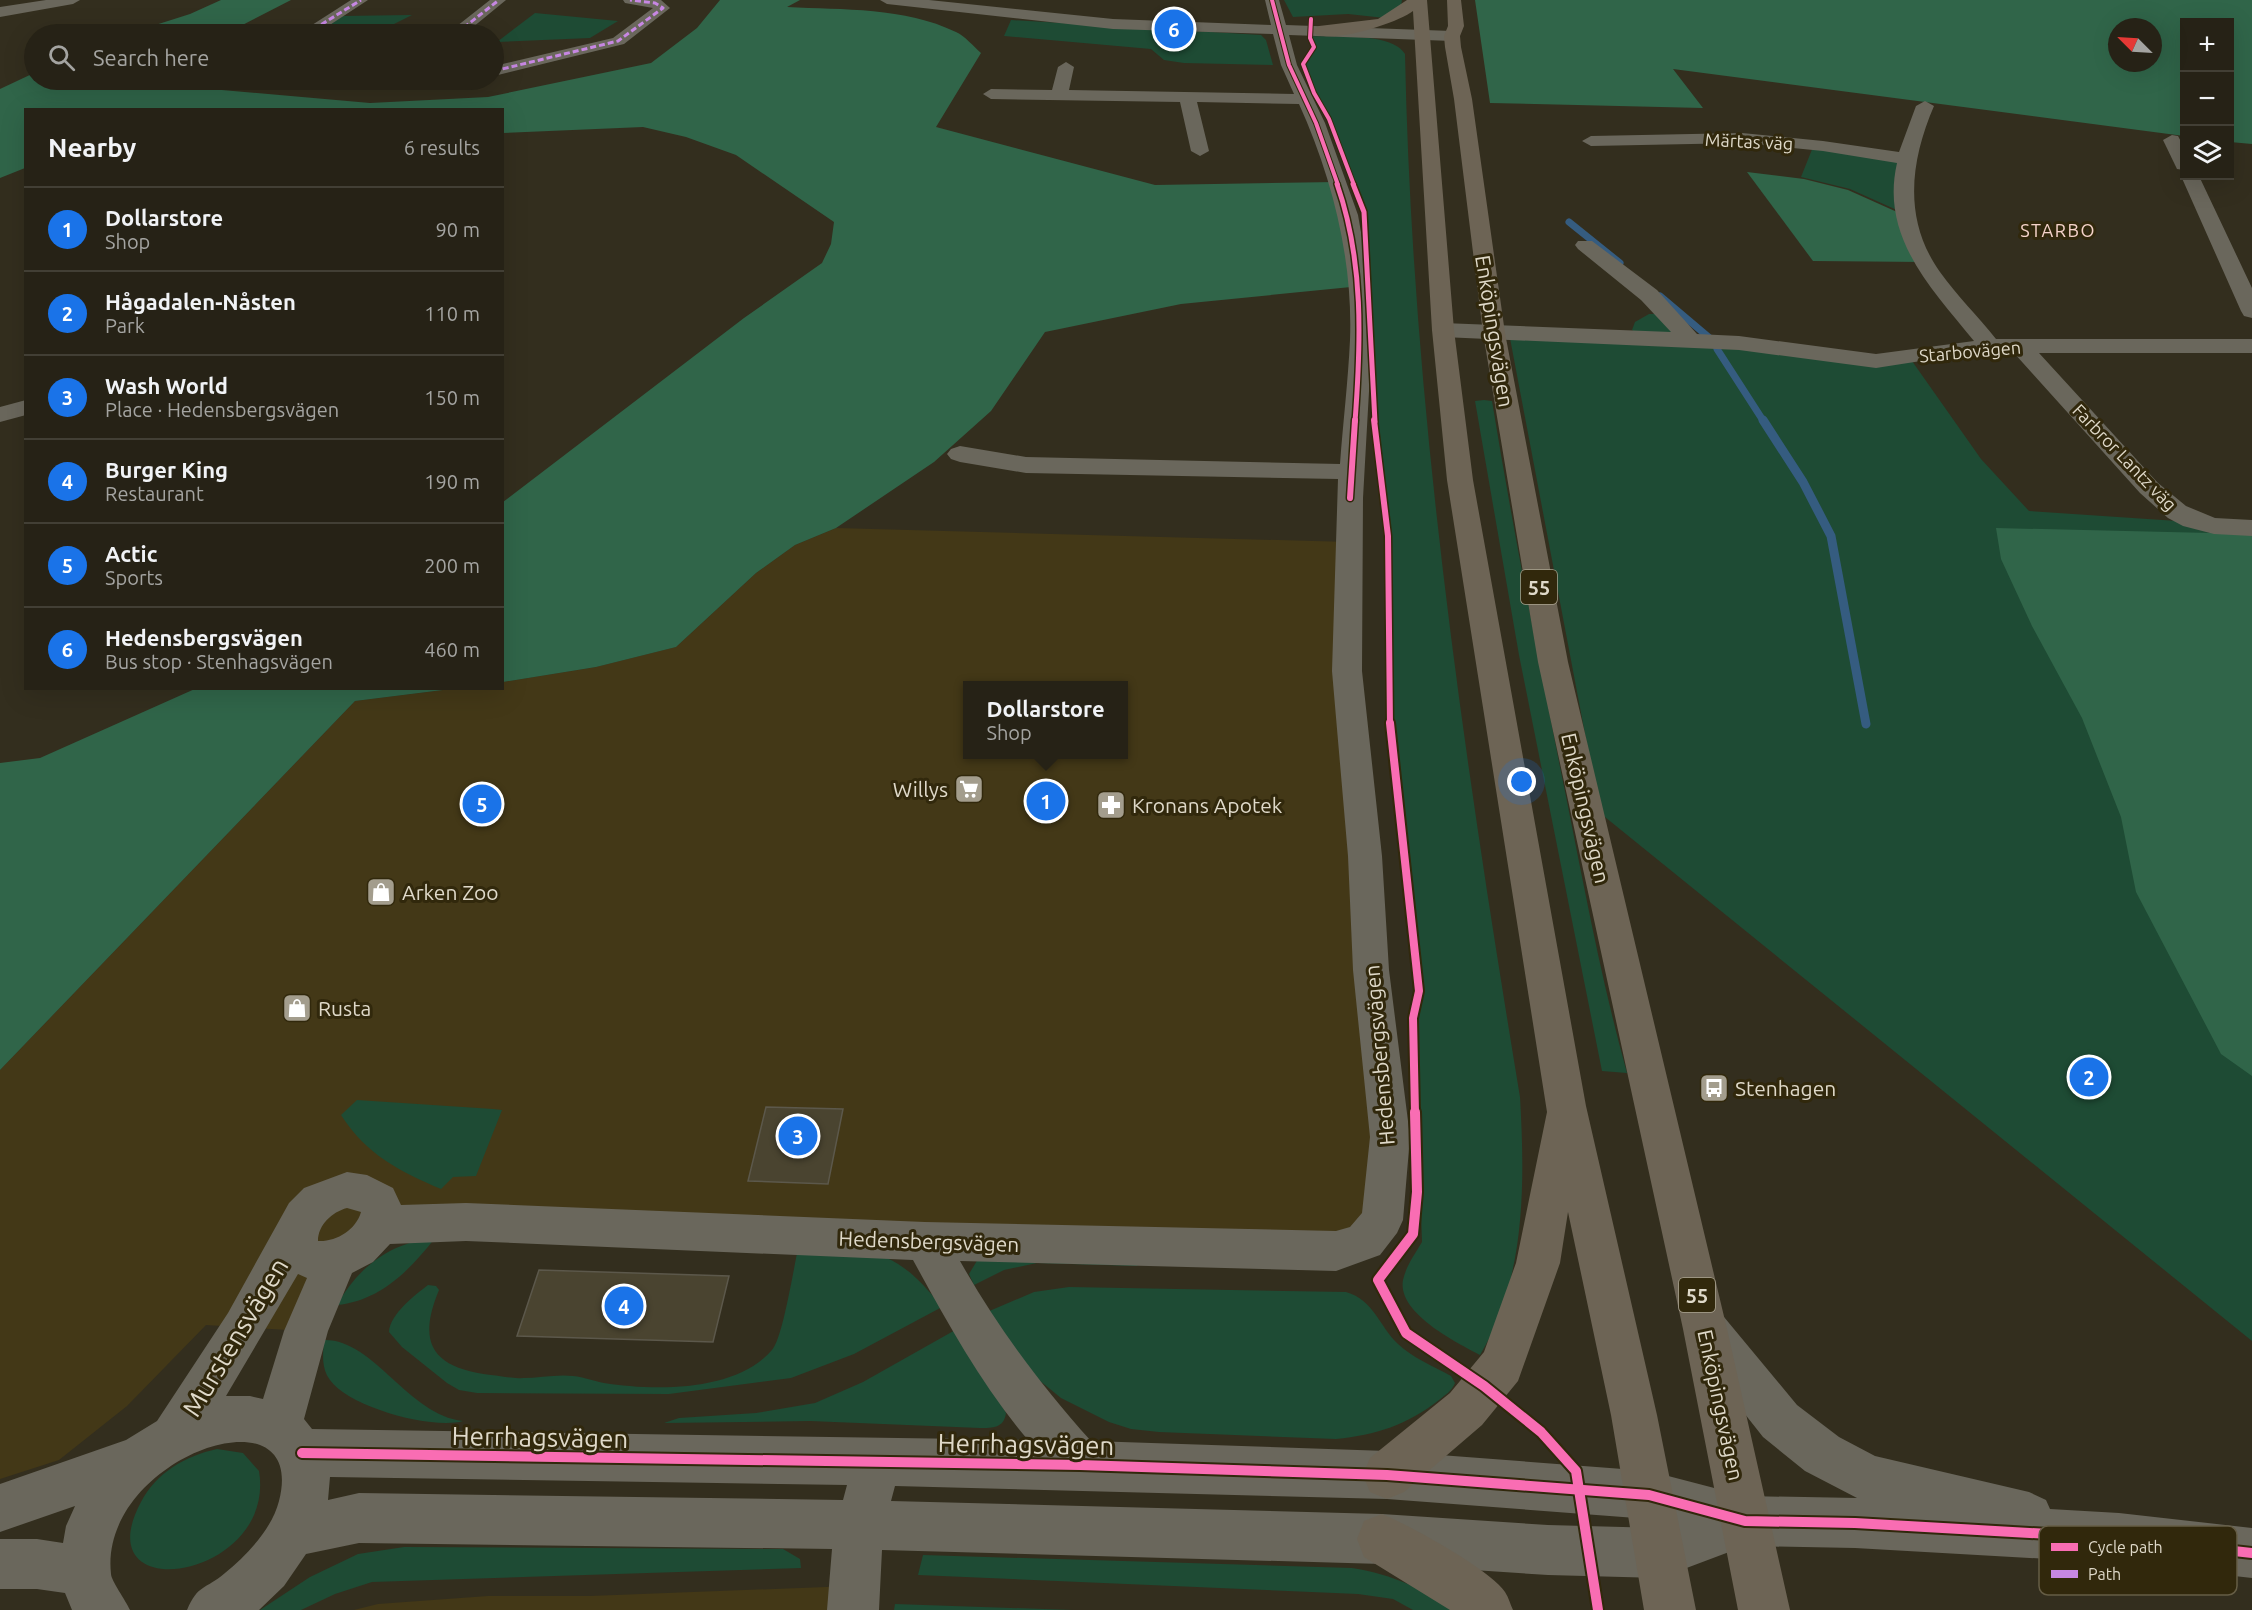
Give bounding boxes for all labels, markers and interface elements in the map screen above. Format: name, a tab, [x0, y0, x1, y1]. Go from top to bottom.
pin: 6	[1154, 6, 1194, 51]
north arrow	[2108, 18, 2162, 72]
map controls	[2180, 18, 2234, 180]
button: +	[2180, 18, 2234, 72]
search box	[24, 24, 504, 90]
icon: search	[45, 41, 78, 74]
text: Search here	[93, 45, 209, 70]
button: −	[2180, 72, 2234, 126]
button: layers	[2180, 126, 2234, 180]
street label: Märtas väg	[1704, 129, 1794, 153]
text: Nearby	[48, 133, 136, 162]
text: 6 results	[404, 136, 480, 159]
text: Dollarstore	[105, 205, 223, 230]
text: 1	[62, 218, 73, 241]
text: 90 m	[436, 218, 480, 241]
district label: STARBO	[2020, 220, 2096, 240]
text: Shop	[105, 230, 150, 253]
street label: Enköpingsvägen	[1471, 253, 1519, 409]
text: Hågadalen-Nåsten	[105, 289, 296, 314]
text: 2	[62, 302, 73, 325]
text: 110 m	[424, 302, 480, 325]
text: Park	[105, 314, 145, 337]
street label: Starbovägen	[1918, 337, 2022, 365]
text: Wash World	[105, 373, 228, 398]
text: 3	[62, 386, 73, 409]
text: 150 m	[424, 386, 480, 409]
text: Place · Hedensbergsvägen	[105, 398, 339, 421]
street label: Farbror Lantz väg	[2069, 400, 2181, 514]
text: Burger King	[105, 457, 228, 482]
text: 4	[62, 470, 73, 493]
text: 190 m	[424, 470, 480, 493]
text: Restaurant	[105, 482, 204, 505]
text: Actic	[105, 541, 157, 566]
text: 5	[62, 554, 73, 577]
text: 200 m	[424, 554, 480, 577]
text: Sports	[105, 566, 163, 589]
road number: 55	[1521, 570, 1557, 604]
text: Hedensbergsvägen	[105, 625, 303, 650]
text: 6	[62, 638, 73, 661]
text: 460 m	[424, 638, 480, 661]
text: Bus stop · Stenhagsvägen	[105, 650, 333, 673]
popup	[963, 681, 1128, 759]
text: Dollarstore	[986, 696, 1105, 721]
text: Shop	[986, 721, 1032, 744]
street label: Enköpingsvägen	[1557, 731, 1615, 885]
your location	[1507, 767, 1536, 796]
supermarket icon: Willys	[953, 773, 985, 805]
place label: Willys	[893, 777, 948, 801]
pin: 1	[1026, 778, 1066, 824]
pin: 5	[462, 782, 502, 826]
pharmacy icon: Kronans Apotek	[1095, 789, 1127, 821]
place label: Kronans Apotek	[1132, 793, 1283, 817]
shop icon: Arken Zoo	[365, 876, 397, 908]
place label: Arken Zoo	[402, 880, 499, 904]
street label: Hedensbergsvägen	[1359, 964, 1399, 1146]
shop icon: Rusta	[281, 992, 313, 1024]
place label: Rusta	[318, 996, 371, 1020]
pin: 2	[2070, 1054, 2108, 1100]
bus stop icon: Stenhagen	[1698, 1072, 1730, 1104]
place label: Stenhagen	[1735, 1076, 1836, 1100]
pin: 3	[778, 1114, 818, 1158]
street label: Hedensbergsvägen	[838, 1226, 1020, 1256]
street label: Murstensvägen	[176, 1253, 294, 1421]
road number: 55	[1679, 1278, 1715, 1312]
pin: 4	[604, 1284, 644, 1328]
street label: Enköpingsvägen	[1693, 1327, 1749, 1483]
street label: Herrhagsvägen	[451, 1421, 629, 1453]
street label: Herrhagsvägen	[937, 1428, 1115, 1460]
legend	[2039, 1526, 2237, 1595]
text: Cycle path	[2088, 1538, 2163, 1556]
text: Path	[2088, 1565, 2121, 1583]

